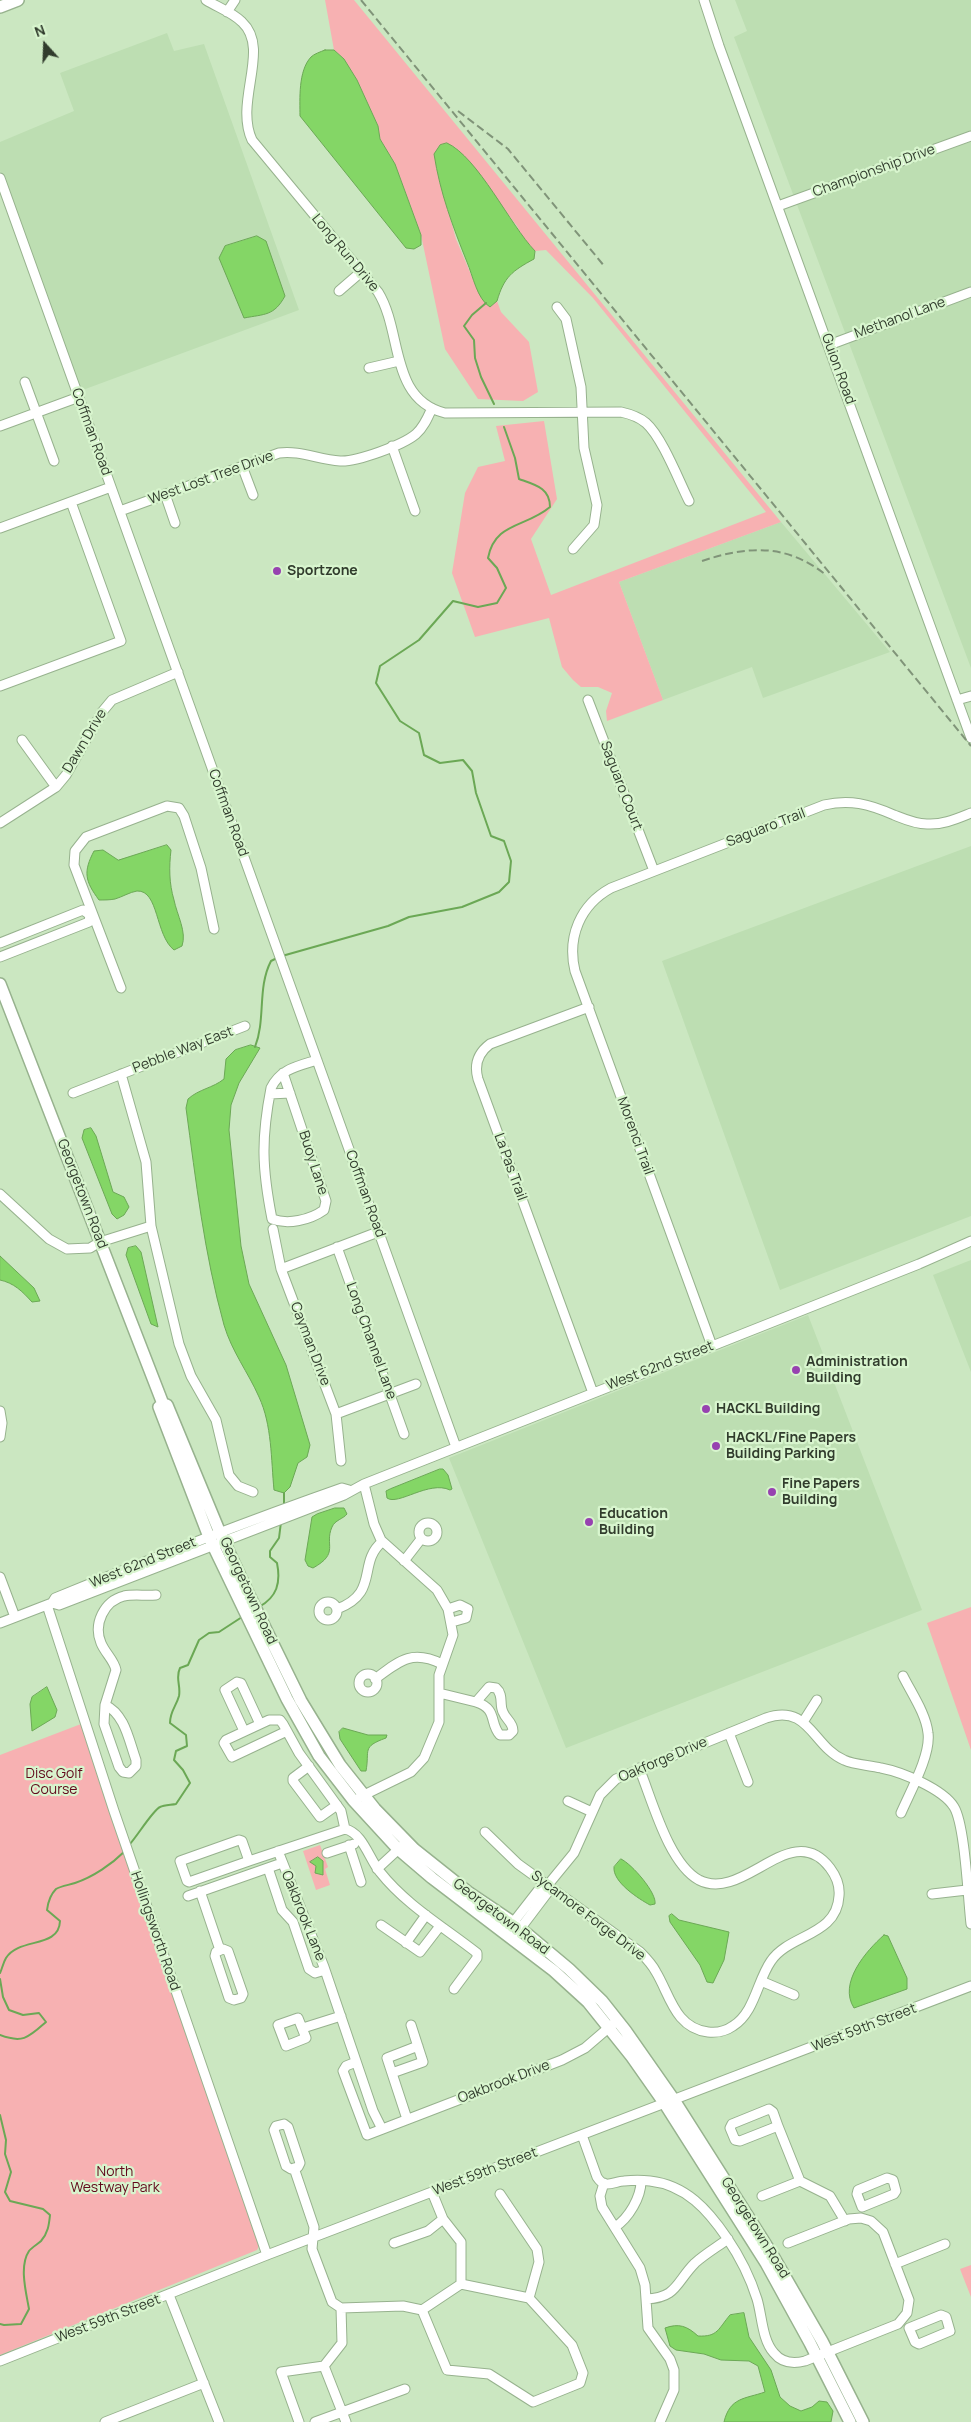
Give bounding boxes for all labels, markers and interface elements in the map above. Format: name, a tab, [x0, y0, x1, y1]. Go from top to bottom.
north arrow	[20, 20, 70, 70]
text: N	[32, 20, 48, 41]
street label: Championship Drive	[811, 141, 937, 201]
street label: Long Run Drive	[308, 211, 382, 295]
street label: Methanol Lane	[852, 294, 948, 342]
street label: Guion Road	[817, 331, 859, 407]
street label: Coffman Road	[67, 386, 115, 478]
street label: West Lost Tree Drive	[146, 448, 276, 508]
place label: Sportzone	[287, 563, 358, 579]
marker: Sportzone	[271, 565, 283, 577]
street label: Dawn Drive	[59, 706, 111, 776]
street label: Saguaro Court	[596, 739, 646, 833]
street label: Coffman Road	[204, 767, 252, 859]
street label: Saguaro Trail	[724, 805, 808, 851]
street label: Pebble Way East	[130, 1023, 236, 1077]
street label: Morenci Trail	[613, 1095, 657, 1177]
street label: Buoy Lane	[295, 1129, 331, 1197]
street label: La Pas Trail	[490, 1131, 530, 1203]
street label: Georgetown Road	[53, 1137, 111, 1251]
street label: Coffman Road	[341, 1148, 389, 1240]
street label: Long Channel Lane	[342, 1280, 400, 1402]
street label: Cayman Drive	[286, 1300, 334, 1388]
street label: West 62nd Street	[604, 1338, 716, 1394]
place label: Administration Building	[806, 1354, 908, 1386]
marker: Administration Building	[790, 1364, 802, 1376]
place label: HACKL Building	[716, 1401, 820, 1417]
marker: HACKL Building	[700, 1403, 712, 1415]
place label: HACKL/Fine Papers Building Parking	[726, 1430, 856, 1462]
marker: HACKL/Fine Papers Building Parking	[710, 1440, 722, 1452]
place label: Fine Papers Building	[782, 1476, 860, 1508]
marker: Fine Papers Building	[766, 1486, 778, 1498]
place label: Education Building	[599, 1506, 668, 1538]
marker: Education Building	[583, 1516, 595, 1528]
street label: West 62nd Street	[87, 1534, 199, 1592]
street label: Georgetown Road	[216, 1535, 280, 1647]
street label: Oakforge Drive	[616, 1734, 710, 1786]
park label: Disc Golf Course	[26, 1766, 82, 1798]
street label: Sycamore Forge Drive	[527, 1867, 649, 1965]
street label: Oakbrook Lane	[277, 1868, 329, 1964]
street label: Hollingsworth Road	[127, 1869, 183, 1993]
street label: Georgetown Road	[450, 1875, 552, 1959]
street label: West 59th Street	[809, 2000, 919, 2056]
street label: Oakbrook Drive	[456, 2057, 552, 2107]
street label: West 59th Street	[430, 2144, 540, 2200]
park label: North Westway Park	[70, 2164, 160, 2196]
street label: Georgetown Road	[717, 2174, 793, 2282]
street label: West 59th Street	[53, 2291, 163, 2347]

